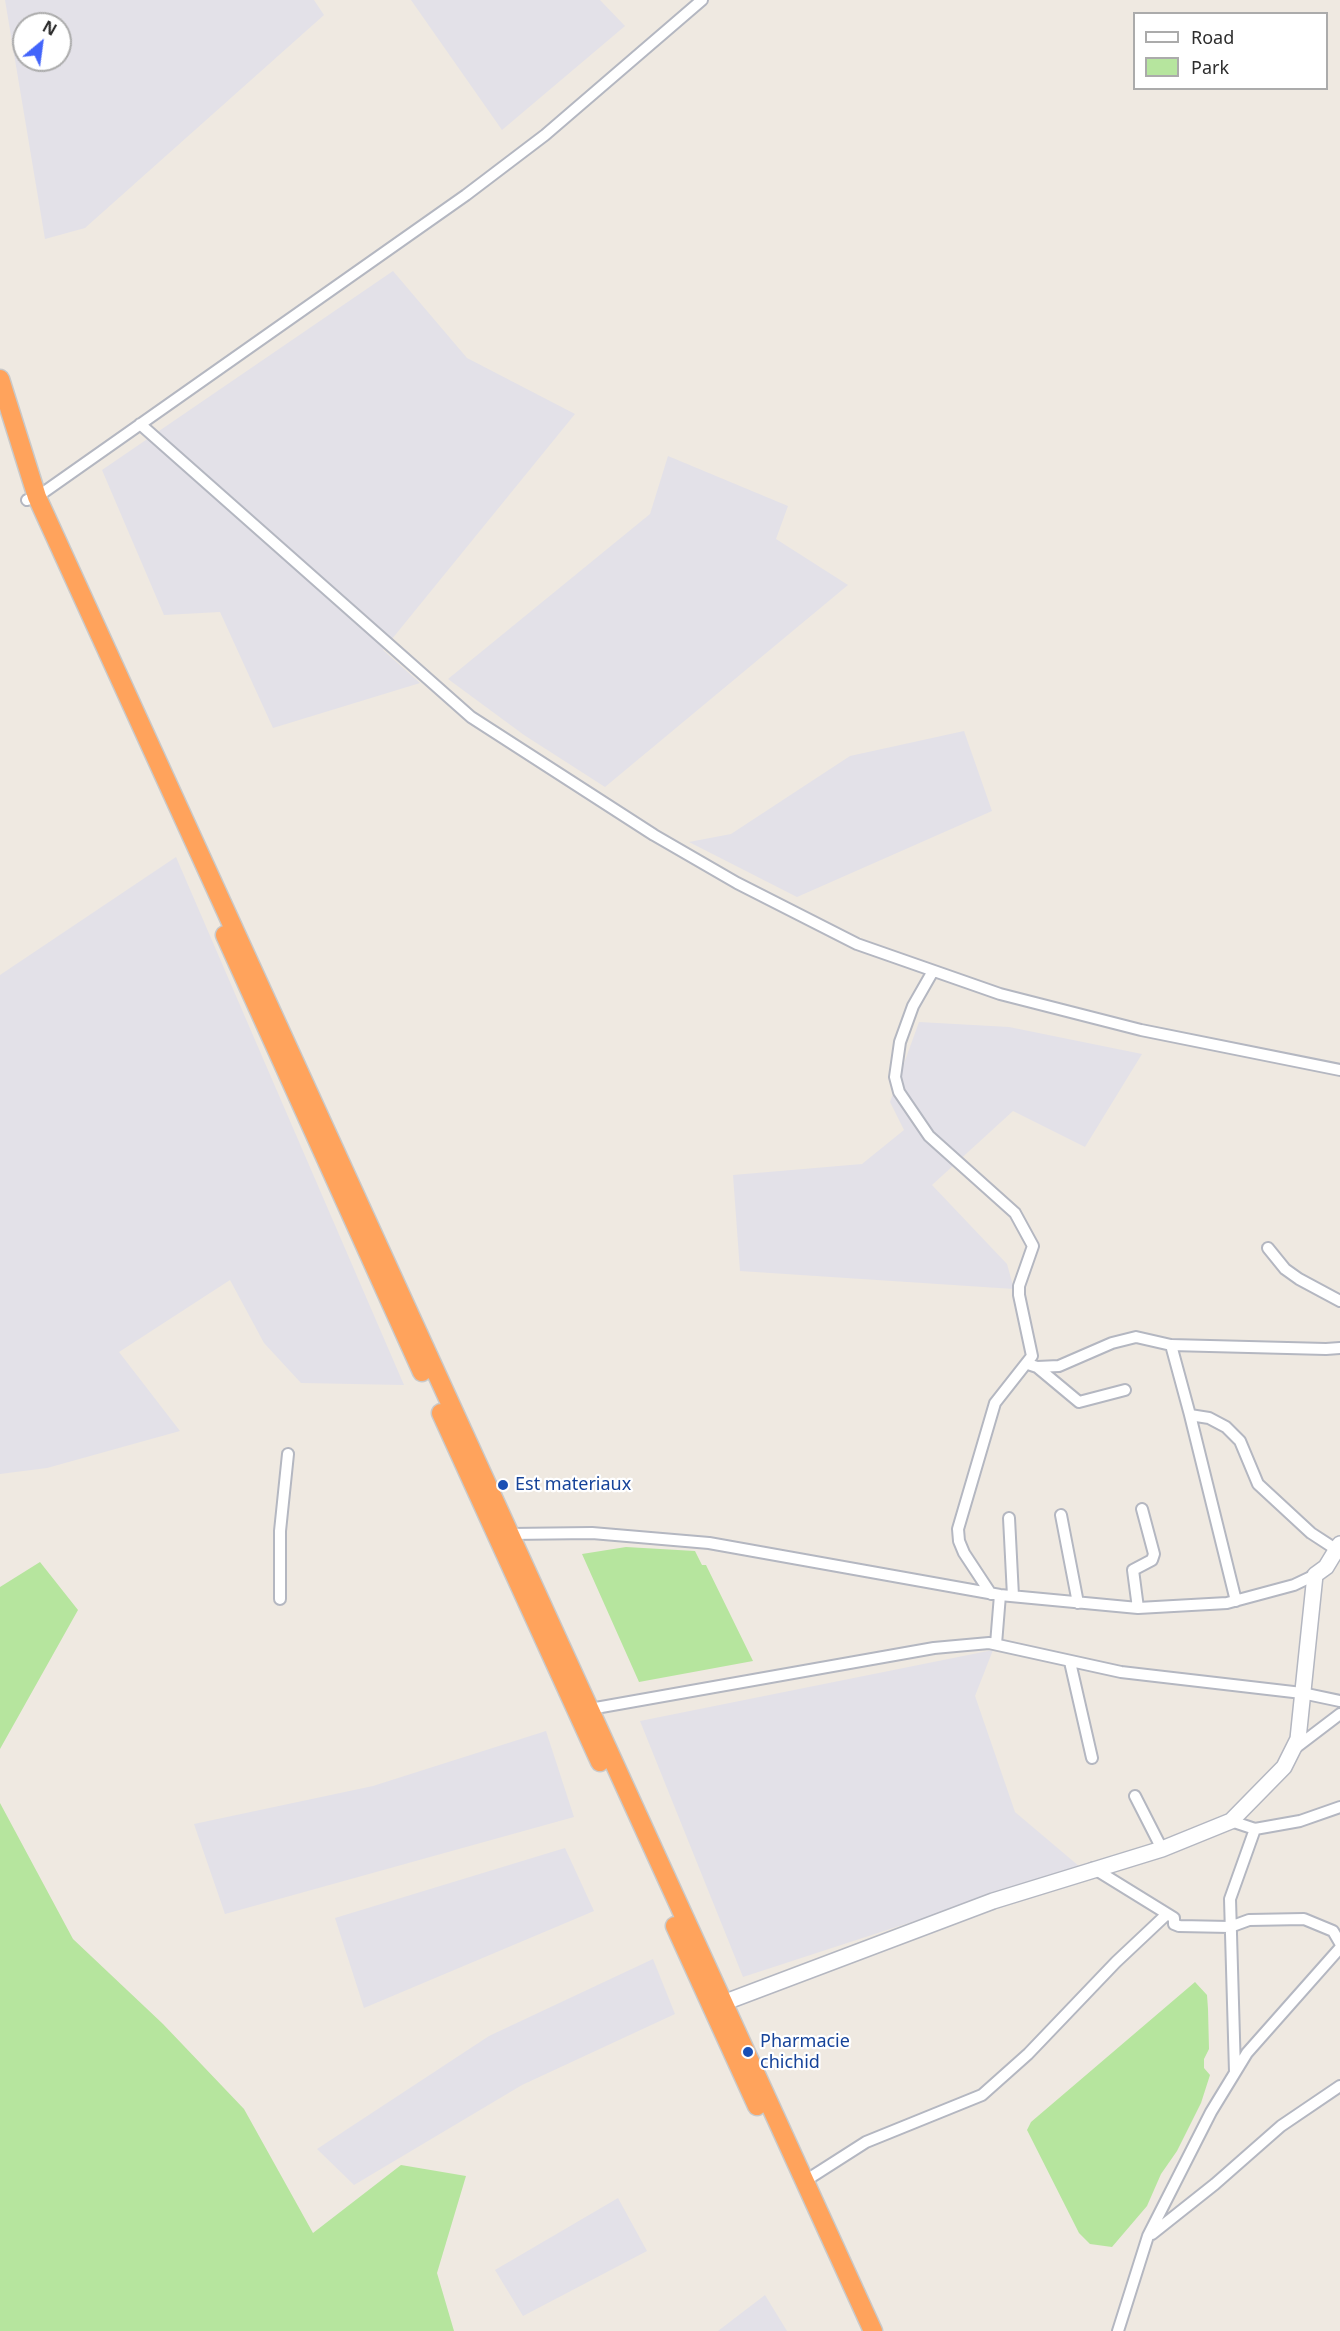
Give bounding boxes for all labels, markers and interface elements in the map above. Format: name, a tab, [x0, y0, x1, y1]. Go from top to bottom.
north arrow	[12, 12, 72, 72]
legend	[1133, 12, 1328, 90]
text: N	[39, 15, 61, 41]
text: Road	[1191, 25, 1234, 49]
text: Park	[1191, 55, 1229, 79]
place label: Est materiaux	[515, 1474, 631, 1496]
marker: Est materiaux	[496, 1478, 510, 1492]
place label: Pharmacie chichid	[760, 2031, 850, 2074]
marker: Pharmacie chichid	[741, 2045, 755, 2059]

